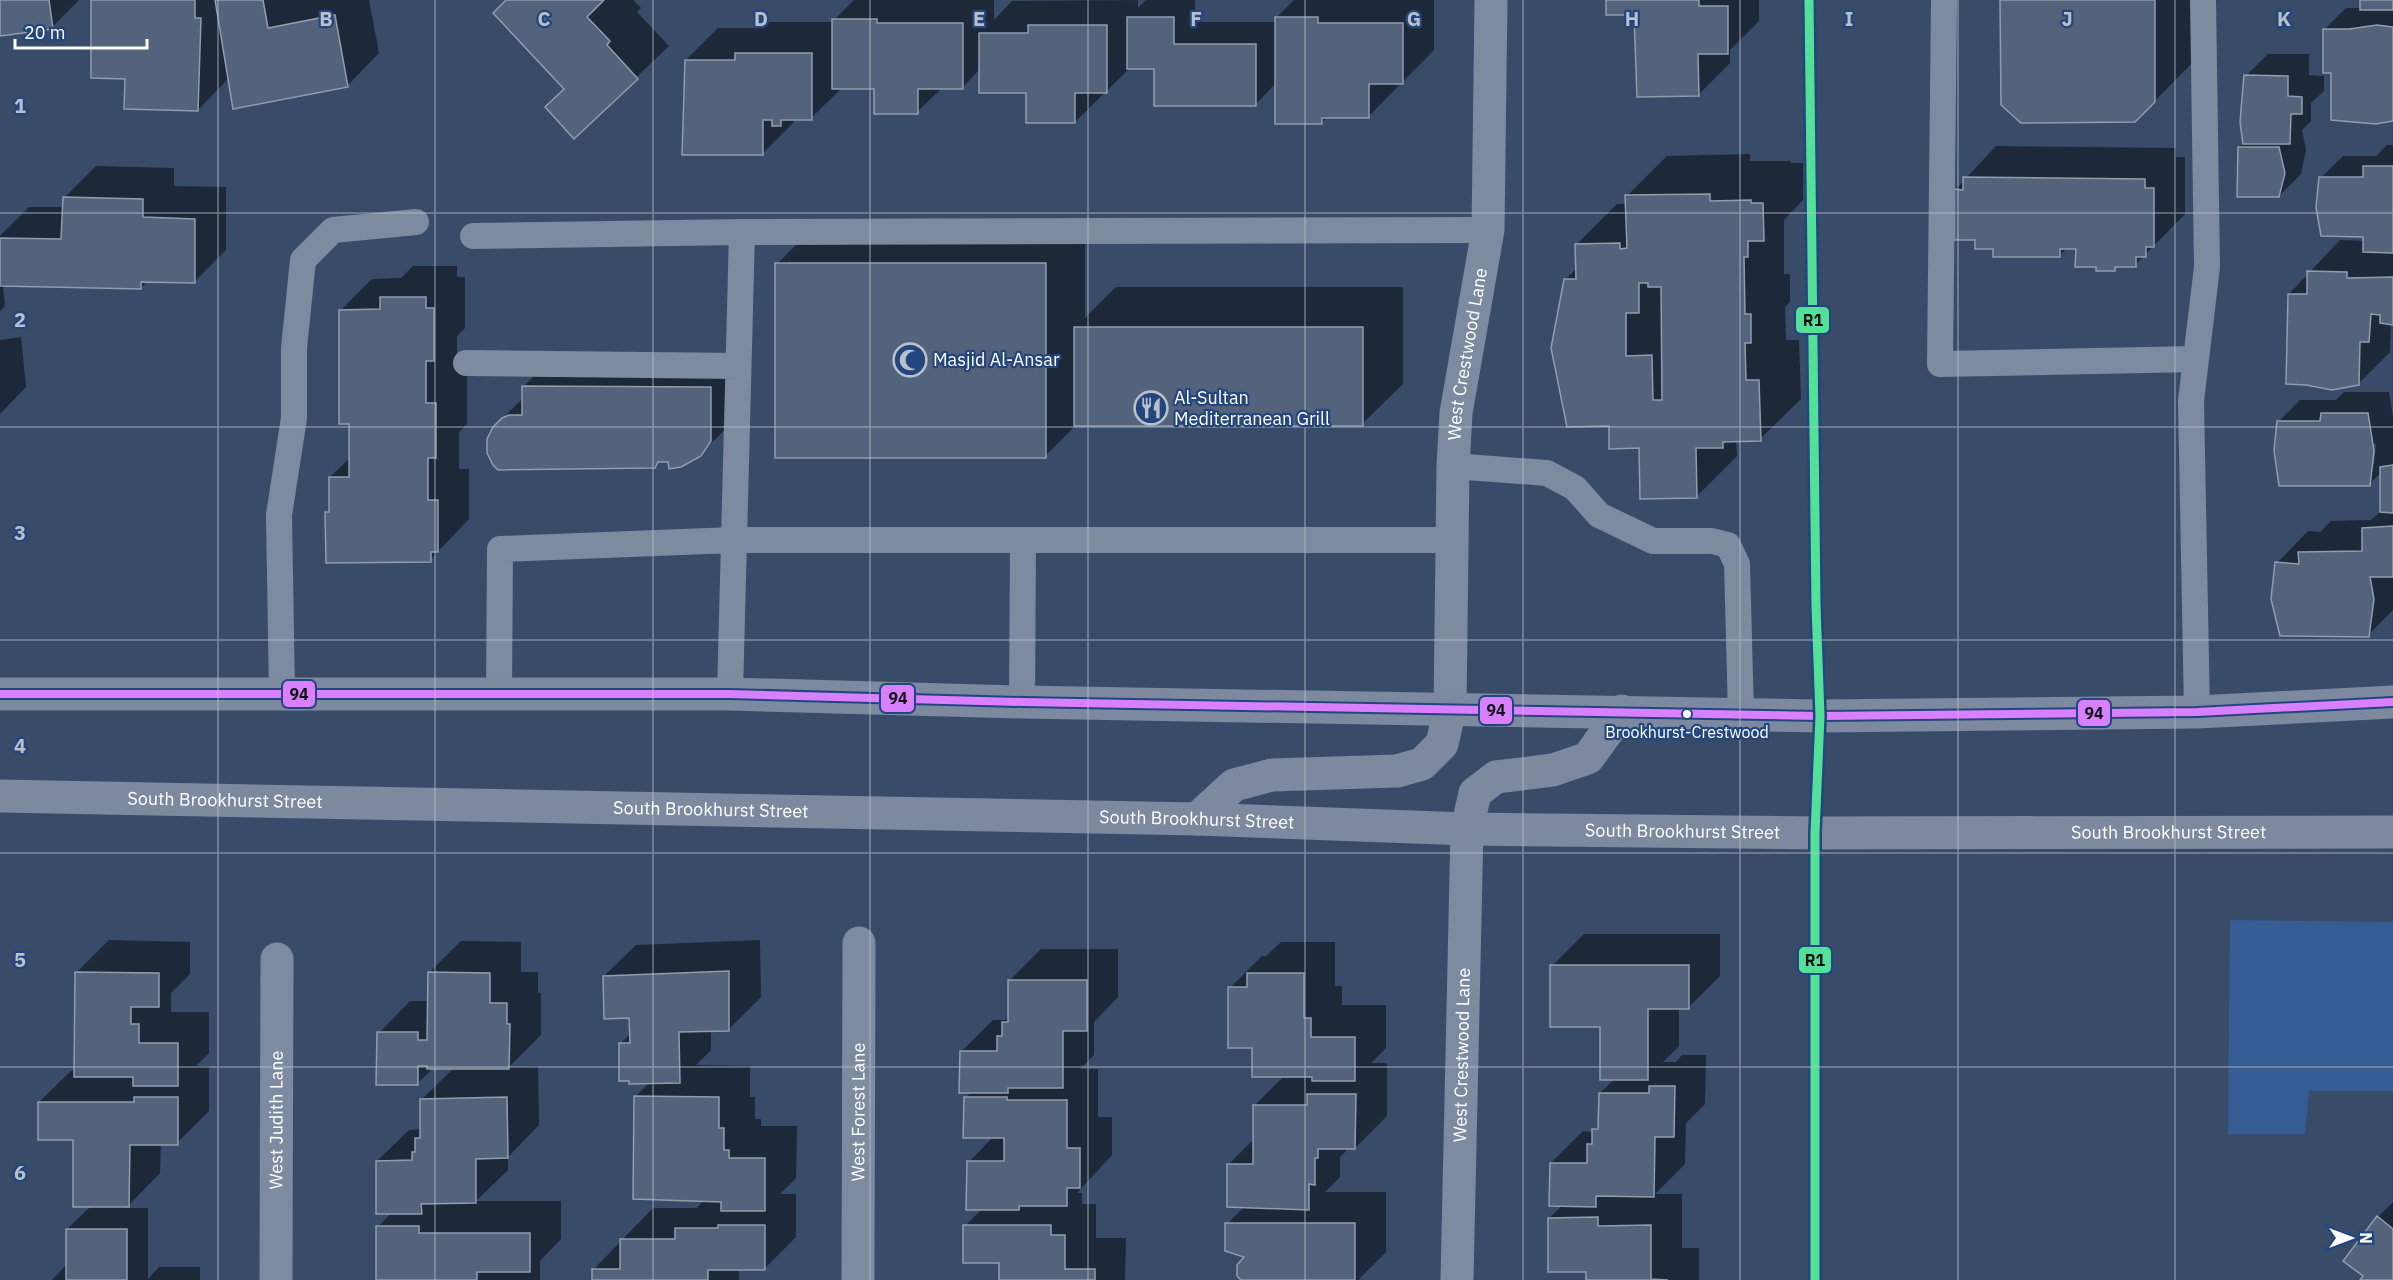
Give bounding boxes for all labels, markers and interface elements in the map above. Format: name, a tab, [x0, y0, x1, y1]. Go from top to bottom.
text: B	[319, 5, 333, 32]
text: C	[537, 5, 551, 32]
text: D	[754, 5, 768, 32]
text: E	[973, 5, 985, 32]
text: F	[1190, 5, 1202, 32]
text: G	[1407, 5, 1421, 32]
text: H	[1625, 5, 1639, 32]
text: I	[1845, 5, 1853, 32]
text: J	[2061, 5, 2073, 32]
text: K	[2277, 5, 2291, 32]
scale bar	[15, 12, 147, 50]
text: 20 m	[24, 21, 66, 44]
text: 1	[14, 92, 26, 119]
street label: West Crestwood Lane	[1442, 266, 1492, 441]
text: 2	[14, 306, 26, 333]
line badge: R1	[1795, 306, 1830, 334]
text: R1	[1803, 310, 1824, 330]
mosque icon: Masjid Al-Ansar	[892, 342, 928, 378]
place label: Masjid Al-Ansar	[933, 348, 1060, 371]
place label: Al-Sultan Mediterranean Grill	[1174, 386, 1330, 430]
restaurant icon: Al-Sultan Mediterranean Grill	[1133, 390, 1169, 426]
text: 3	[14, 519, 26, 546]
line badge: 94	[282, 680, 316, 708]
text: 94	[289, 684, 309, 704]
line badge: 94	[880, 684, 915, 713]
text: 94	[888, 688, 908, 708]
line badge: 94	[1479, 696, 1513, 725]
line badge: 94	[2077, 699, 2111, 727]
text: 94	[1486, 700, 1506, 720]
text: 94	[2084, 703, 2104, 723]
marker: Brookhurst-Crestwood	[1681, 708, 1693, 720]
place label: Brookhurst-Crestwood	[1605, 722, 1769, 742]
text: 4	[14, 732, 26, 759]
street label: South Brookhurst Street	[127, 786, 323, 813]
street label: South Brookhurst Street	[613, 796, 809, 823]
street label: South Brookhurst Street	[1099, 805, 1295, 834]
street label: South Brookhurst Street	[1585, 818, 1780, 844]
street label: South Brookhurst Street	[2071, 820, 2266, 844]
text: 5	[14, 946, 26, 973]
line badge: R1	[1798, 946, 1832, 974]
text: R1	[1805, 950, 1826, 970]
street label: West Crestwood Lane	[1448, 967, 1475, 1143]
street label: West Forest Lane	[846, 1042, 870, 1182]
street label: West Judith Lane	[264, 1050, 288, 1189]
text: 6	[14, 1159, 26, 1186]
north arrow	[2321, 1208, 2381, 1268]
text: N	[2356, 1232, 2376, 1244]

